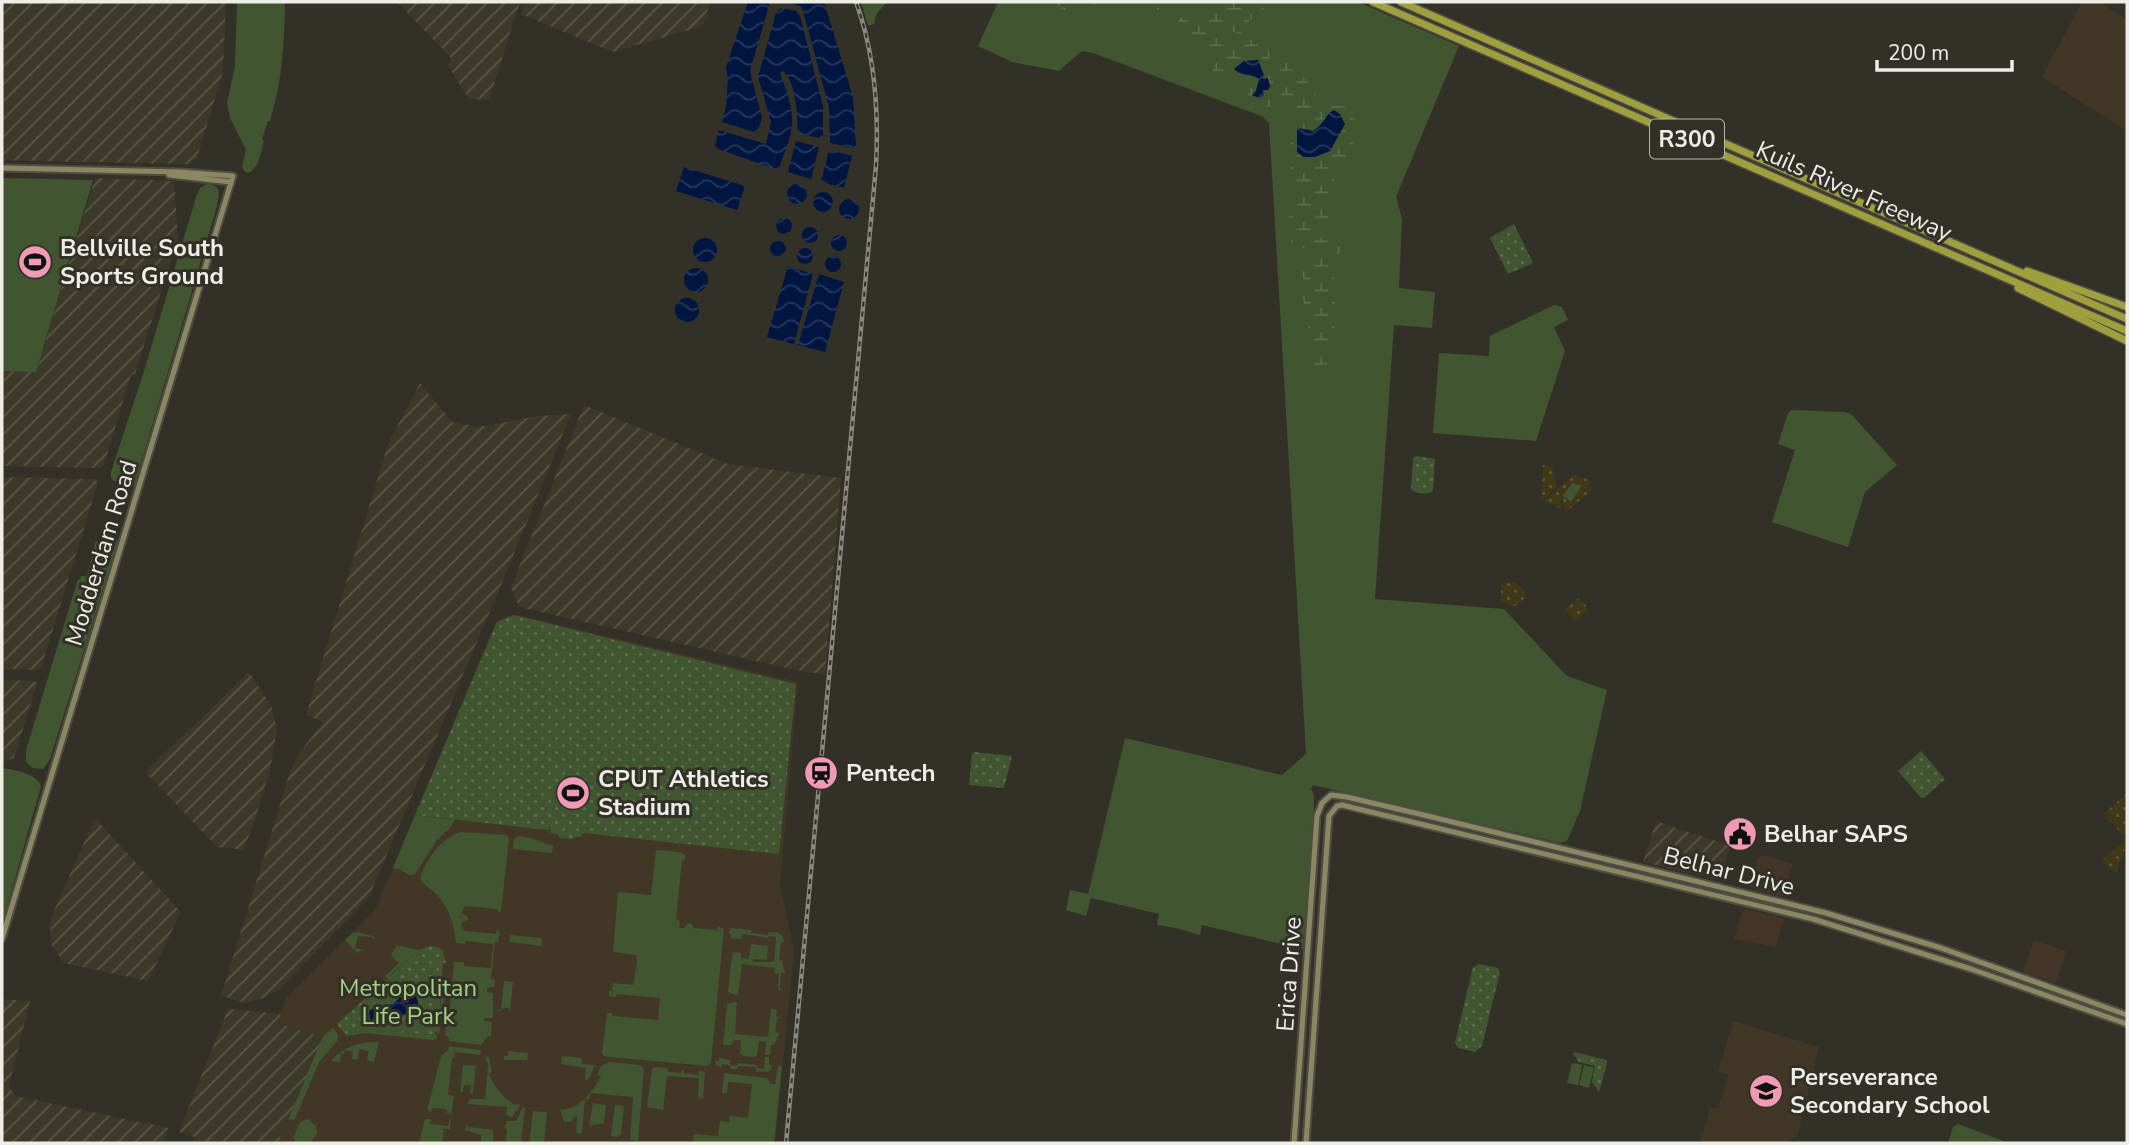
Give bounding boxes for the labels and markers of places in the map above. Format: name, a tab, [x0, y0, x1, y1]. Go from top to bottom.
place label: Bellville South Sports Ground	[60, 232, 224, 292]
sports icon: Bellville South Sports Ground	[16, 243, 54, 281]
station icon: Pentech	[802, 754, 840, 792]
place label: Pentech	[846, 757, 936, 789]
place label: CPUT Athletics Stadium	[598, 763, 769, 823]
sports icon: CPUT Athletics Stadium	[554, 774, 592, 812]
public building icon: Belhar SAPS	[1721, 815, 1759, 853]
place label: Belhar SAPS	[1764, 818, 1908, 850]
place label: Perseverance Secondary School	[1790, 1061, 1990, 1121]
school or university icon: Perseverance Secondary School	[1747, 1072, 1785, 1110]

